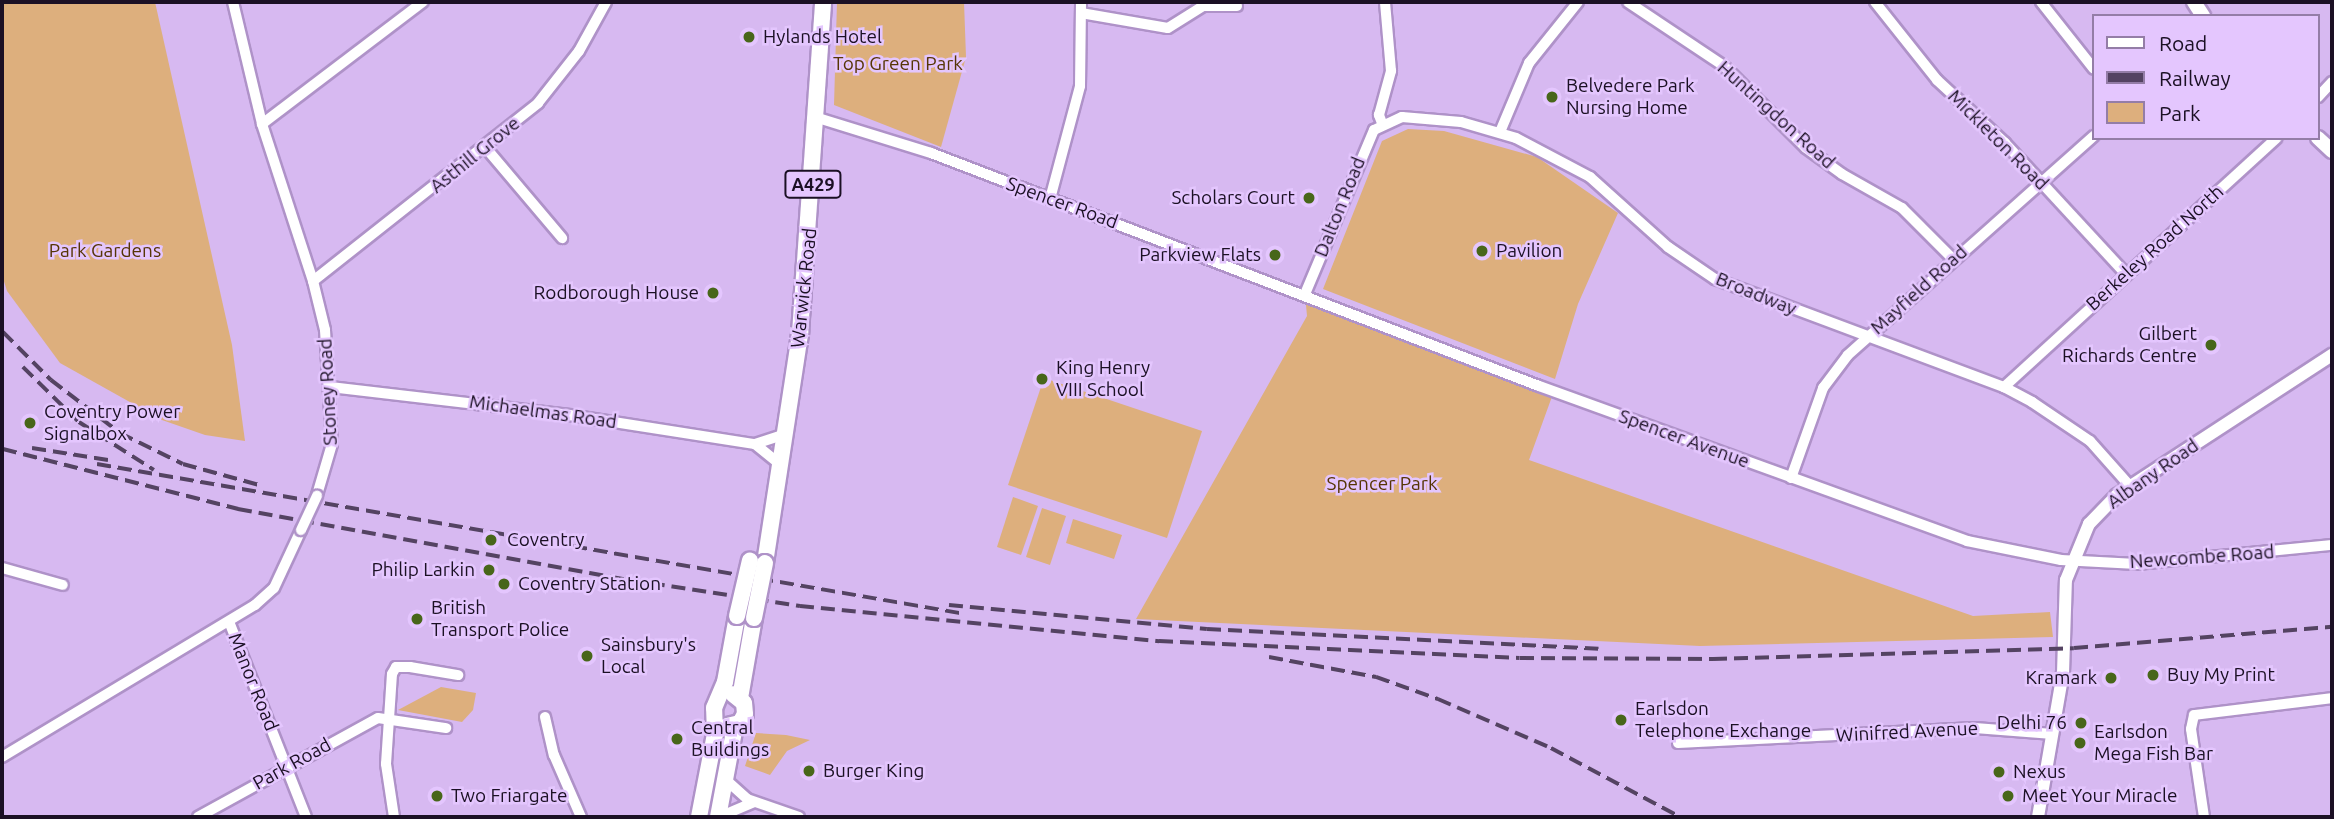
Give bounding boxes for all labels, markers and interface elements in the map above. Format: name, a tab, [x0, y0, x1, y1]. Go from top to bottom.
legend	[2092, 14, 2320, 140]
place label: Hylands Hotel	[763, 26, 882, 48]
marker: Hylands Hotel	[741, 29, 757, 45]
text: Road	[2159, 31, 2207, 55]
park label: Top Green Park	[833, 53, 963, 75]
street label: Huntingdon Road	[1713, 56, 1839, 174]
text: Railway	[2159, 66, 2231, 90]
place label: Belvedere Park Nursing Home	[1566, 75, 1695, 119]
street label: Mickleton Road	[1943, 85, 2053, 195]
marker: Belvedere Park Nursing Home	[1544, 89, 1560, 105]
text: Park	[2159, 101, 2201, 125]
street label: Asthill Grove	[426, 112, 524, 198]
street label: Dalton Road	[1310, 154, 1370, 260]
road number: A429	[783, 169, 843, 198]
street label: Spencer Road	[1003, 172, 1121, 234]
street label: Berkeley Road North	[2082, 180, 2228, 316]
place label: Scholars Court	[1171, 187, 1295, 209]
marker: Scholars Court	[1301, 190, 1317, 206]
street label: Warwick Road	[786, 227, 822, 349]
park label: Park Gardens	[49, 240, 161, 262]
place label: Pavilion	[1496, 240, 1562, 262]
street label: Mayfield Road	[1866, 241, 1972, 339]
marker: Pavilion	[1474, 243, 1490, 259]
place label: Parkview Flats	[1139, 244, 1261, 266]
marker: Parkview Flats	[1267, 247, 1283, 263]
street label: Broadway	[1712, 268, 1800, 320]
place label: Rodborough House	[534, 282, 699, 304]
marker: Rodborough House	[705, 285, 721, 301]
place label: Gilbert Richards Centre	[2062, 323, 2197, 367]
marker: Gilbert Richards Centre	[2203, 337, 2219, 353]
street label: Stoney Road	[314, 338, 342, 446]
place label: King Henry VIII School	[1056, 357, 1150, 401]
marker: King Henry VIII School	[1034, 371, 1050, 387]
street label: Michaelmas Road	[468, 390, 618, 434]
place label: Coventry Power Signalbox	[44, 401, 181, 445]
street label: Spencer Avenue	[1616, 405, 1752, 473]
marker: Coventry Power Signalbox	[22, 415, 38, 431]
street label: Albany Road	[2103, 434, 2203, 514]
park label: Spencer Park	[1327, 473, 1437, 495]
place label: Coventry	[507, 529, 585, 551]
marker: Coventry	[481, 530, 501, 550]
street label: Newcombe Road	[2129, 541, 2275, 573]
place label: Philip Larkin	[371, 559, 475, 581]
marker: Philip Larkin	[481, 562, 497, 578]
place label: Coventry Station	[518, 573, 661, 595]
marker: Coventry Station	[496, 576, 512, 592]
place label: British Transport Police	[431, 597, 569, 641]
marker: British Transport Police	[409, 611, 425, 627]
street label: Manor Road	[223, 630, 283, 734]
place label: Sainsbury's Local	[601, 634, 696, 678]
marker: Sainsbury's Local	[579, 648, 595, 664]
place label: Buy My Print	[2167, 664, 2275, 686]
place label: Kramark	[2026, 667, 2097, 689]
marker: Buy My Print	[2145, 667, 2161, 683]
marker: Kramark	[2103, 670, 2119, 686]
place label: Earlsdon Telephone Exchange	[1635, 698, 1811, 742]
marker: Earlsdon Telephone Exchange	[1613, 712, 1629, 728]
place label: Delhi 76	[1997, 712, 2067, 734]
marker: Delhi 76	[2073, 715, 2089, 731]
place label: Central Buildings	[691, 717, 769, 761]
street label: Winifred Avenue	[1835, 717, 1979, 747]
place label: Earlsdon Mega Fish Bar	[2094, 721, 2213, 765]
marker: Central Buildings	[669, 731, 685, 747]
street label: Park Road	[249, 733, 335, 795]
marker: Earlsdon Mega Fish Bar	[2072, 735, 2088, 751]
place label: Burger King	[823, 760, 924, 782]
place label: Nexus	[2013, 761, 2066, 783]
marker: Burger King	[801, 763, 817, 779]
marker: Nexus	[1991, 764, 2007, 780]
place label: Two Friargate	[451, 785, 567, 807]
place label: Meet Your Miracle	[2022, 785, 2177, 807]
marker: Two Friargate	[429, 788, 445, 804]
marker: Meet Your Miracle	[2000, 788, 2016, 804]

